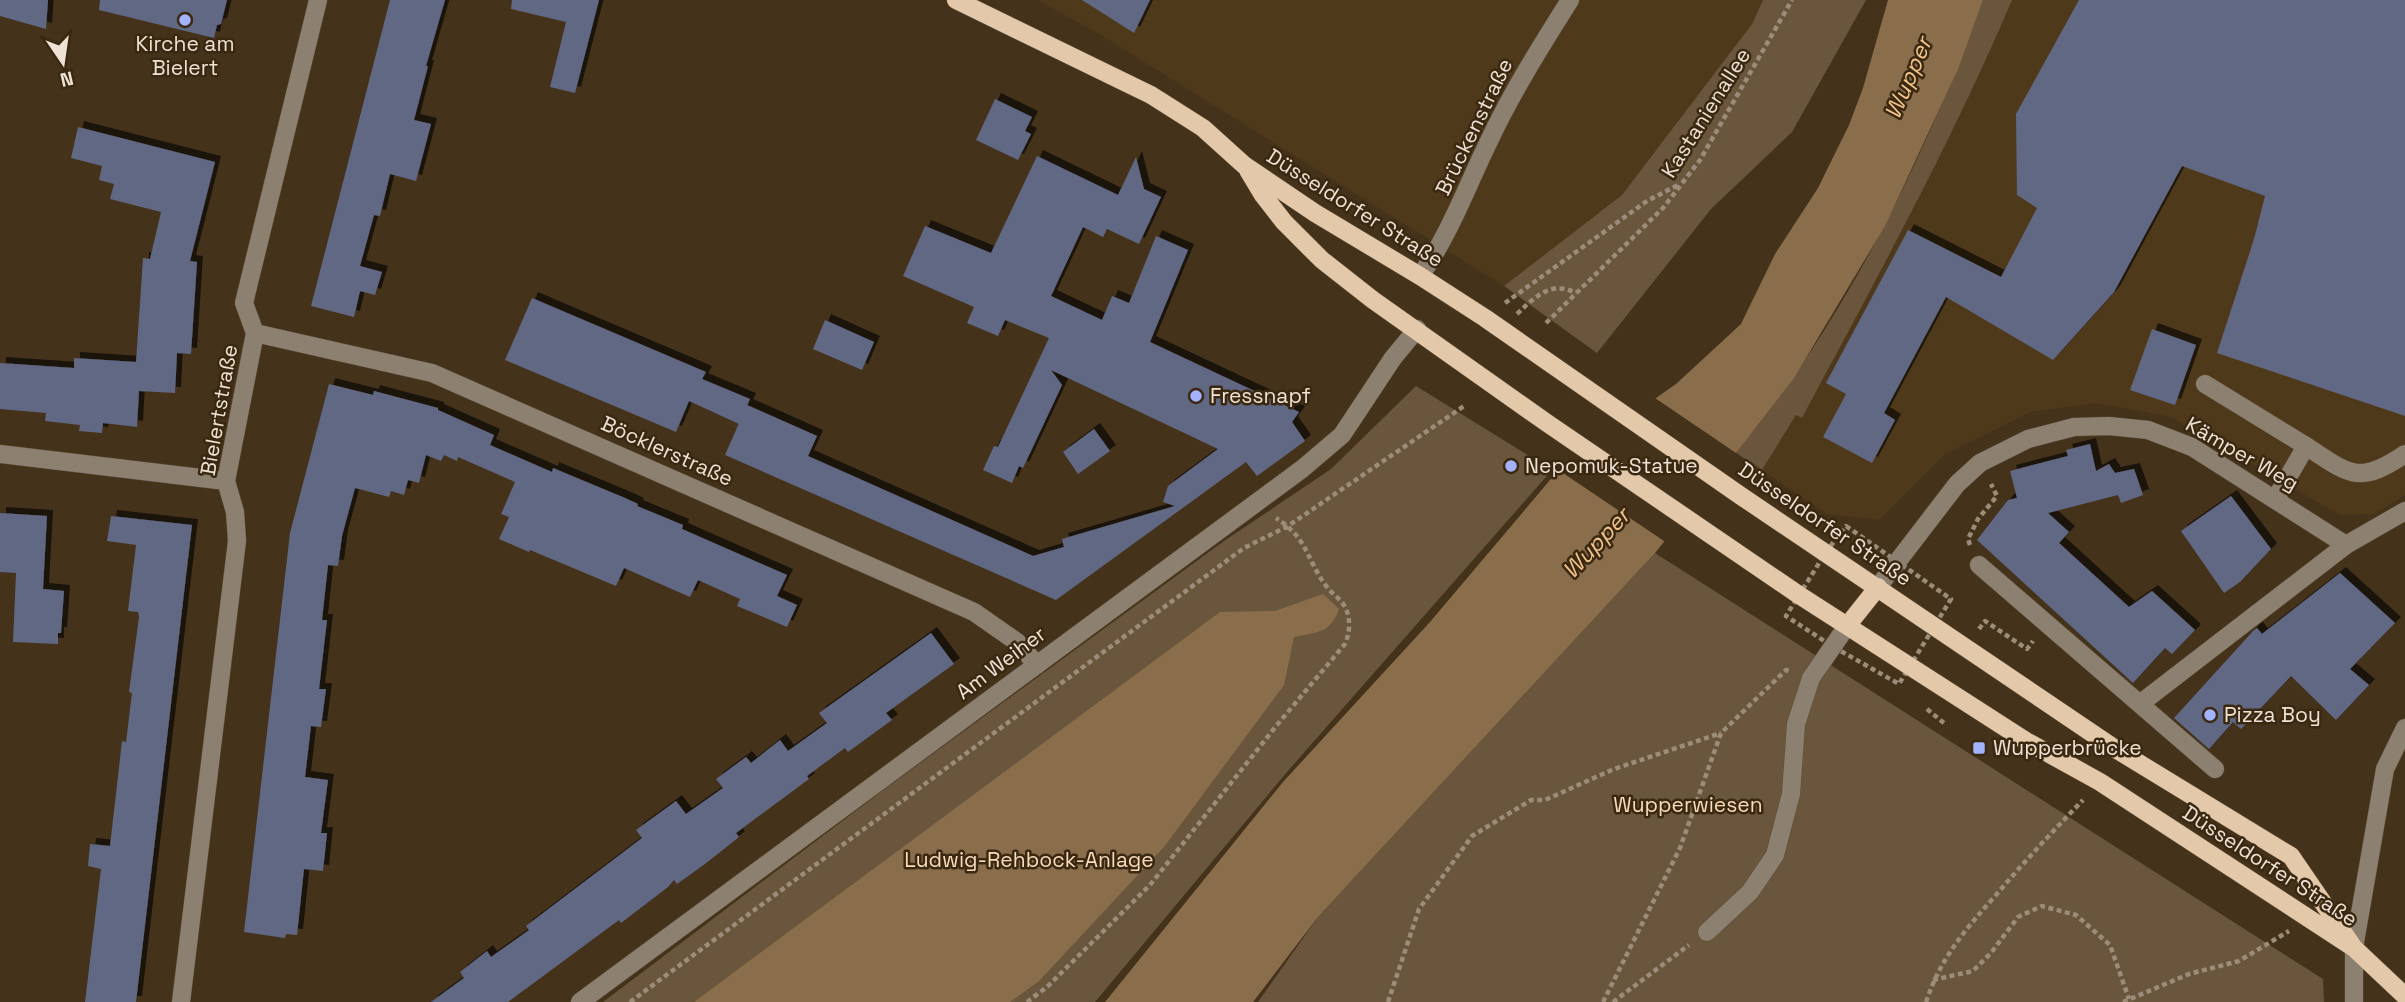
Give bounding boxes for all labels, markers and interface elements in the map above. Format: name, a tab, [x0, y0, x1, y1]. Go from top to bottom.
marker: Kirche am Bielert	[177, 12, 193, 28]
north arrow	[28, 28, 98, 98]
place label: Kirche am Bielert	[136, 30, 234, 81]
water label: Wupper	[1877, 30, 1940, 123]
street label: Kastanienallee	[1655, 43, 1756, 183]
street label: Brückenstraße	[1429, 54, 1518, 200]
text: N	[58, 65, 76, 93]
street label: Düsseldorfer Straße	[1262, 142, 1449, 273]
street label: Bielertstraße	[194, 342, 243, 477]
place label: Fressnapf	[1210, 382, 1311, 409]
marker: Fressnapf	[1188, 388, 1204, 404]
street label: Böcklerstraße	[597, 409, 737, 492]
street label: Kämper Weg	[2181, 410, 2304, 497]
place label: Nepomuk-Statue	[1525, 452, 1698, 479]
street label: Düsseldorfer Straße	[1733, 456, 1917, 592]
marker: Nepomuk-Statue	[1503, 458, 1519, 474]
water label: Wupper	[1556, 500, 1638, 585]
street label: Am Weiher	[950, 620, 1051, 705]
place label: Pizza Boy	[2224, 701, 2321, 728]
marker: Pizza Boy	[2202, 707, 2218, 723]
place label: Wupperbrücke	[1993, 734, 2142, 761]
marker: Wupperbrücke	[1971, 740, 1987, 756]
park label: Wupperwiesen	[1613, 791, 1763, 818]
street label: Düsseldorfer Straße	[2178, 799, 2363, 932]
park label: Ludwig-Rehbock-Anlage	[904, 846, 1154, 873]

